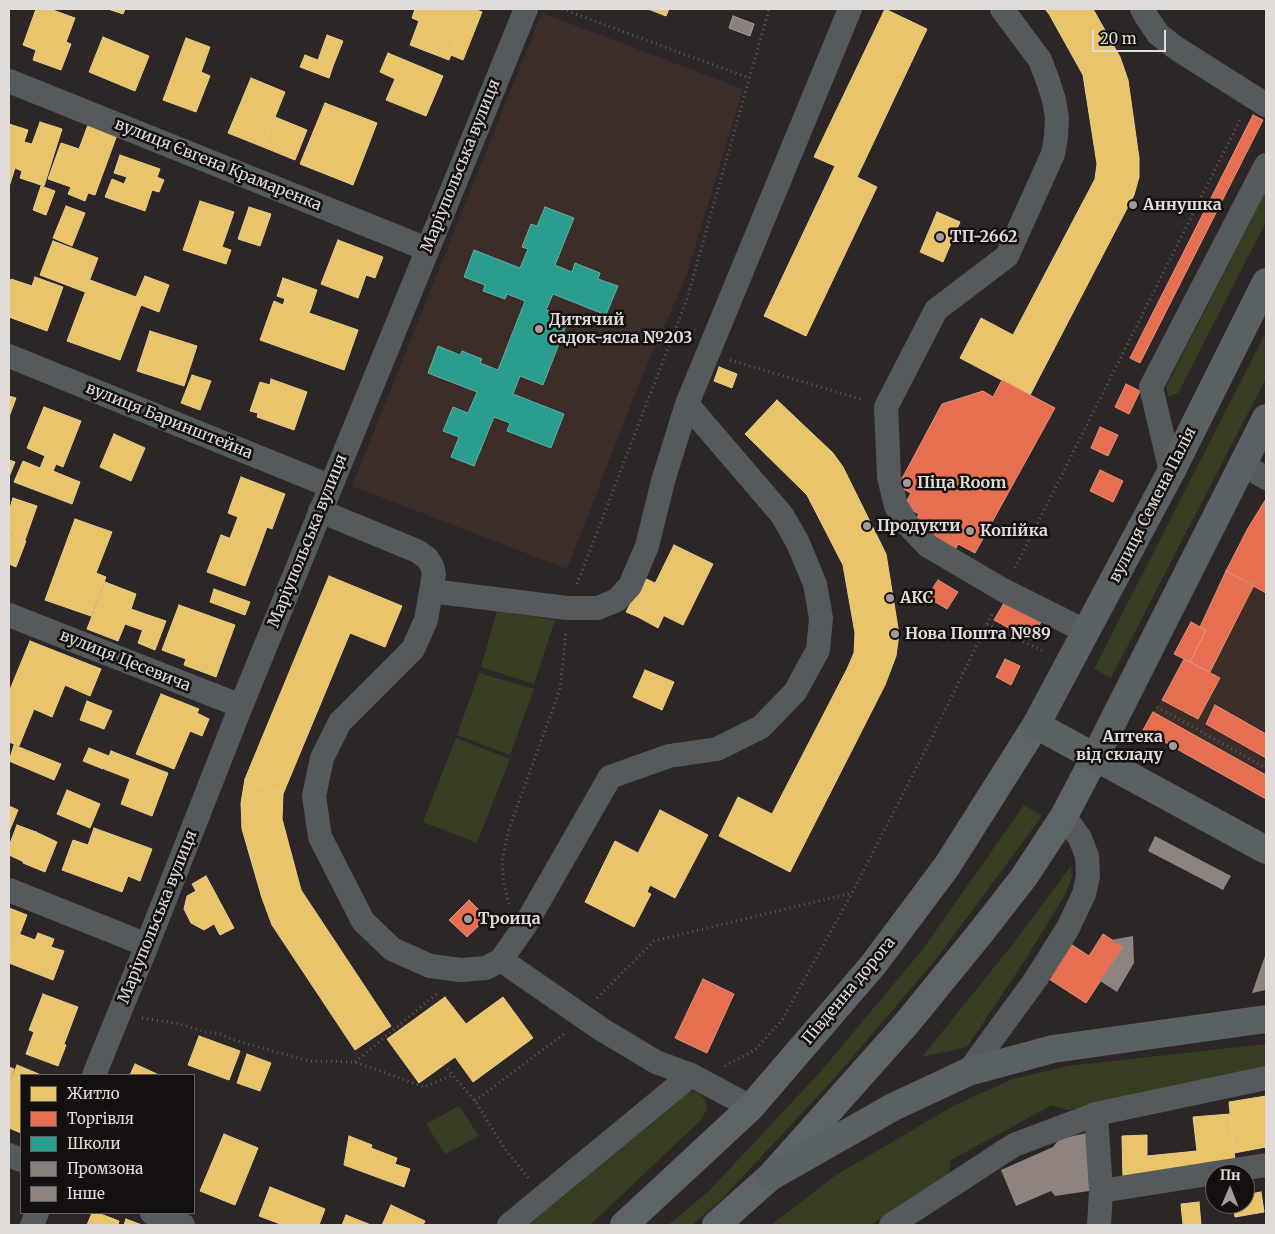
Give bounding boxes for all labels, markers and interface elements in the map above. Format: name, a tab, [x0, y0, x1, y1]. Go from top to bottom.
scale bar	[1095, 20, 1169, 52]
text: 20 m	[1100, 29, 1137, 48]
street label: Маріупольська вулиця	[417, 77, 505, 255]
street label: вулиця Євгена Крамаренка	[112, 115, 324, 215]
place label: Аннушка	[1143, 195, 1222, 215]
marker: Аннушка	[1127, 199, 1139, 211]
place label: ТП-2662	[950, 227, 1017, 247]
marker: ТП-2662	[934, 231, 946, 243]
place label: Дитячий садок-ясла №203	[549, 310, 692, 348]
marker: Дитячий садок-ясла №203	[533, 323, 545, 335]
street label: вулиця Баринштейна	[83, 379, 255, 463]
street label: вулиця Семена Палія	[1105, 424, 1201, 586]
street label: Маріупольська вулиця	[264, 452, 352, 630]
place label: Піца Room	[917, 473, 1006, 493]
marker: Піца Room	[901, 477, 913, 489]
place label: Продукти	[877, 516, 960, 536]
marker: Продукти	[861, 520, 873, 532]
place label: Копійка	[980, 521, 1048, 541]
marker: Копійка	[964, 525, 976, 537]
place label: АКС	[900, 588, 933, 608]
marker: АКС	[884, 592, 896, 604]
place label: Нова Пошта №89	[905, 624, 1051, 644]
street label: вулиця Цесевича	[57, 626, 193, 696]
marker: Нова Пошта №89	[889, 628, 901, 640]
place label: Аптека від складу	[1076, 727, 1163, 765]
marker: Аптека від складу	[1167, 740, 1179, 752]
street label: Маріупольська вулиця	[114, 828, 202, 1006]
place label: Троица	[478, 909, 541, 929]
marker: Троица	[462, 913, 474, 925]
street label: Південна дорога	[798, 933, 900, 1049]
legend	[20, 1074, 195, 1214]
text: Житло	[67, 1084, 119, 1103]
text: Торгівля	[67, 1109, 134, 1128]
text: Школи	[67, 1134, 121, 1153]
text: Промзона	[67, 1159, 143, 1178]
north arrow	[1205, 1164, 1255, 1214]
text: Пн	[1220, 1166, 1241, 1184]
text: Інше	[67, 1184, 105, 1203]

